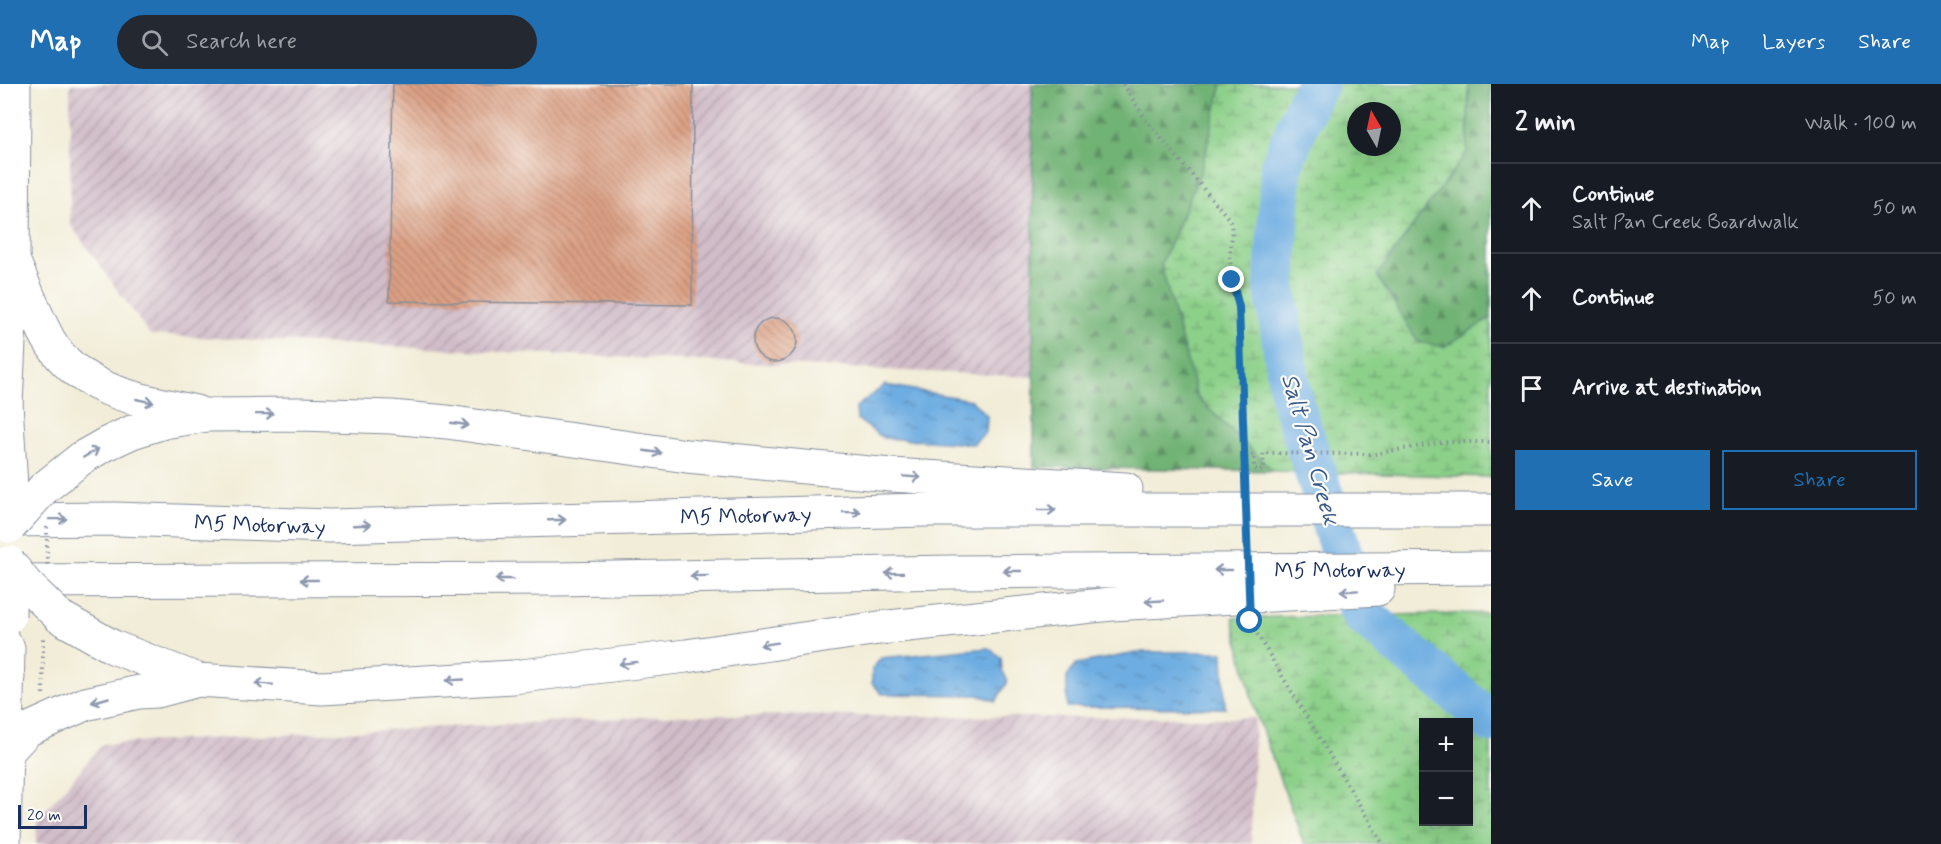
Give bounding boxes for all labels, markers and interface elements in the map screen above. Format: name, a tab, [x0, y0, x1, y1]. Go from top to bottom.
search box	[117, 15, 537, 69]
text: Map	[30, 24, 81, 61]
icon: search	[138, 26, 171, 59]
text: Search here	[186, 28, 297, 56]
text: Map	[1691, 28, 1729, 56]
text: Layers	[1762, 28, 1825, 56]
text: Share	[1858, 28, 1911, 56]
north arrow	[1347, 102, 1401, 156]
text: 2 min	[1515, 106, 1576, 140]
text: Walk · 100 m	[1805, 110, 1917, 137]
text: Continue	[1572, 181, 1654, 209]
icon: ahead	[1515, 192, 1548, 225]
text: 50 m	[1872, 195, 1917, 222]
text: Salt Pan Creek Boardwalk	[1572, 209, 1799, 236]
route end	[1218, 266, 1244, 292]
icon: ahead	[1515, 282, 1548, 315]
text: Continue	[1572, 284, 1654, 312]
text: 50 m	[1872, 285, 1917, 312]
water label: Salt Pan Creek	[1273, 370, 1346, 530]
icon: arrive	[1515, 372, 1548, 405]
text: Arrive at destination	[1572, 374, 1762, 402]
one-way arrow	[135, 395, 154, 407]
one-way arrow	[255, 408, 275, 420]
one-way arrow	[450, 418, 469, 429]
one-way arrow	[643, 446, 662, 457]
one-way arrow	[82, 447, 99, 459]
button: Save	[1515, 450, 1710, 510]
button: Share	[1722, 450, 1917, 510]
one-way arrow	[902, 472, 922, 483]
street label: M5 Motorway	[680, 501, 812, 533]
one-way arrow	[1036, 504, 1056, 516]
one-way arrow	[841, 506, 861, 518]
street label: M5 Motorway	[194, 510, 326, 542]
one-way arrow	[47, 513, 67, 525]
one-way arrow	[547, 514, 567, 525]
one-way arrow	[352, 519, 372, 531]
street label: M5 Motorway	[1274, 557, 1406, 586]
one-way arrow	[1213, 564, 1233, 576]
one-way arrow	[1003, 565, 1023, 577]
one-way arrow	[884, 567, 904, 579]
one-way arrow	[689, 571, 709, 582]
one-way arrow	[494, 573, 514, 585]
one-way arrow	[299, 574, 319, 586]
one-way arrow	[1339, 586, 1359, 597]
one-way arrow	[1145, 596, 1165, 607]
route start	[1236, 607, 1262, 633]
one-way arrow	[760, 638, 780, 649]
one-way arrow	[619, 658, 639, 669]
one-way arrow	[445, 675, 465, 686]
one-way arrow	[254, 678, 274, 689]
one-way arrow	[91, 695, 110, 706]
map controls	[1419, 718, 1473, 826]
button: +	[1419, 718, 1473, 772]
button: −	[1419, 772, 1473, 826]
scale bar	[18, 802, 87, 830]
text: 20 m	[27, 805, 61, 826]

